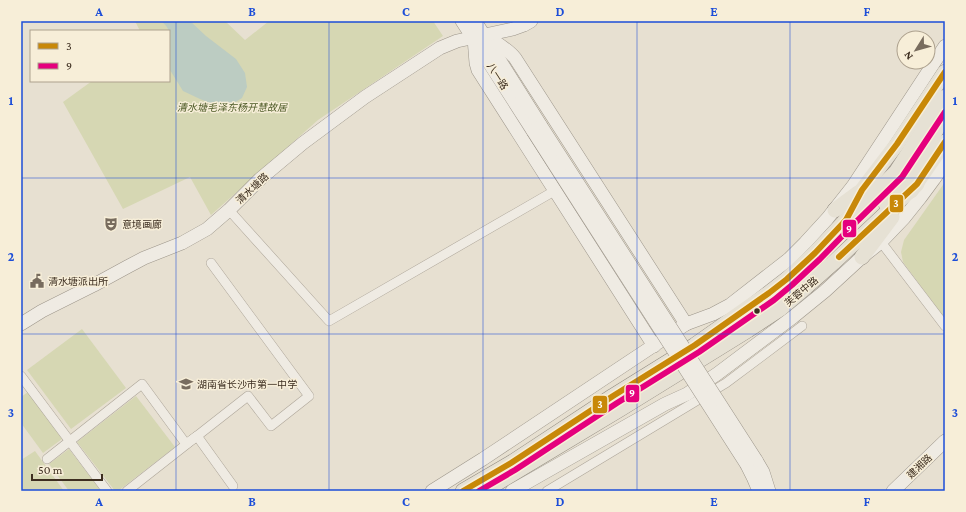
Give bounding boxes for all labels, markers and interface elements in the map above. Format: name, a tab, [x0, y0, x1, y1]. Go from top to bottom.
text: A	[94, 4, 103, 19]
text: B	[248, 4, 256, 19]
text: C	[402, 4, 410, 19]
text: D	[556, 4, 565, 19]
text: E	[710, 4, 718, 19]
text: F	[864, 4, 871, 19]
legend	[30, 30, 170, 82]
north arrow	[896, 30, 936, 70]
text: 3	[66, 39, 72, 53]
text: N	[901, 49, 915, 63]
text: 9	[66, 59, 72, 73]
street label: 八一路	[485, 61, 510, 92]
text: 1	[9, 93, 14, 108]
text: 1	[953, 93, 958, 108]
park label: 清水塘毛泽东杨开慧故居	[177, 102, 288, 113]
street label: 清水塘路	[234, 171, 271, 206]
line badge: 3	[889, 194, 904, 213]
text: 3	[893, 197, 899, 209]
theatre icon: 意境画廊	[103, 216, 119, 232]
place label: 意境画廊	[122, 219, 162, 230]
line badge: 9	[842, 219, 857, 238]
text: 9	[846, 223, 852, 235]
text: 2	[8, 249, 15, 264]
text: 2	[952, 249, 959, 264]
public building icon: 清水塘派出所	[29, 273, 45, 289]
street label: 芙蓉中路	[782, 274, 820, 308]
place label: 清水塘派出所	[48, 276, 108, 287]
unlabelled marker	[752, 306, 762, 316]
school or university icon: 湖南省长沙市第一中学	[178, 376, 194, 392]
place label: 湖南省长沙市第一中学	[197, 379, 297, 390]
line badge: 9	[625, 384, 640, 403]
text: 9	[629, 387, 635, 399]
line badge: 3	[592, 395, 608, 414]
text: 3	[597, 398, 603, 410]
text: 3	[8, 405, 14, 420]
text: 3	[952, 405, 958, 420]
street label: 建湘路	[905, 452, 934, 481]
scale bar	[32, 456, 102, 482]
text: 50 m	[38, 463, 63, 477]
text: A	[94, 494, 103, 509]
text: B	[248, 494, 256, 509]
text: C	[402, 494, 410, 509]
text: D	[556, 494, 565, 509]
text: E	[710, 494, 718, 509]
text: F	[864, 494, 871, 509]

